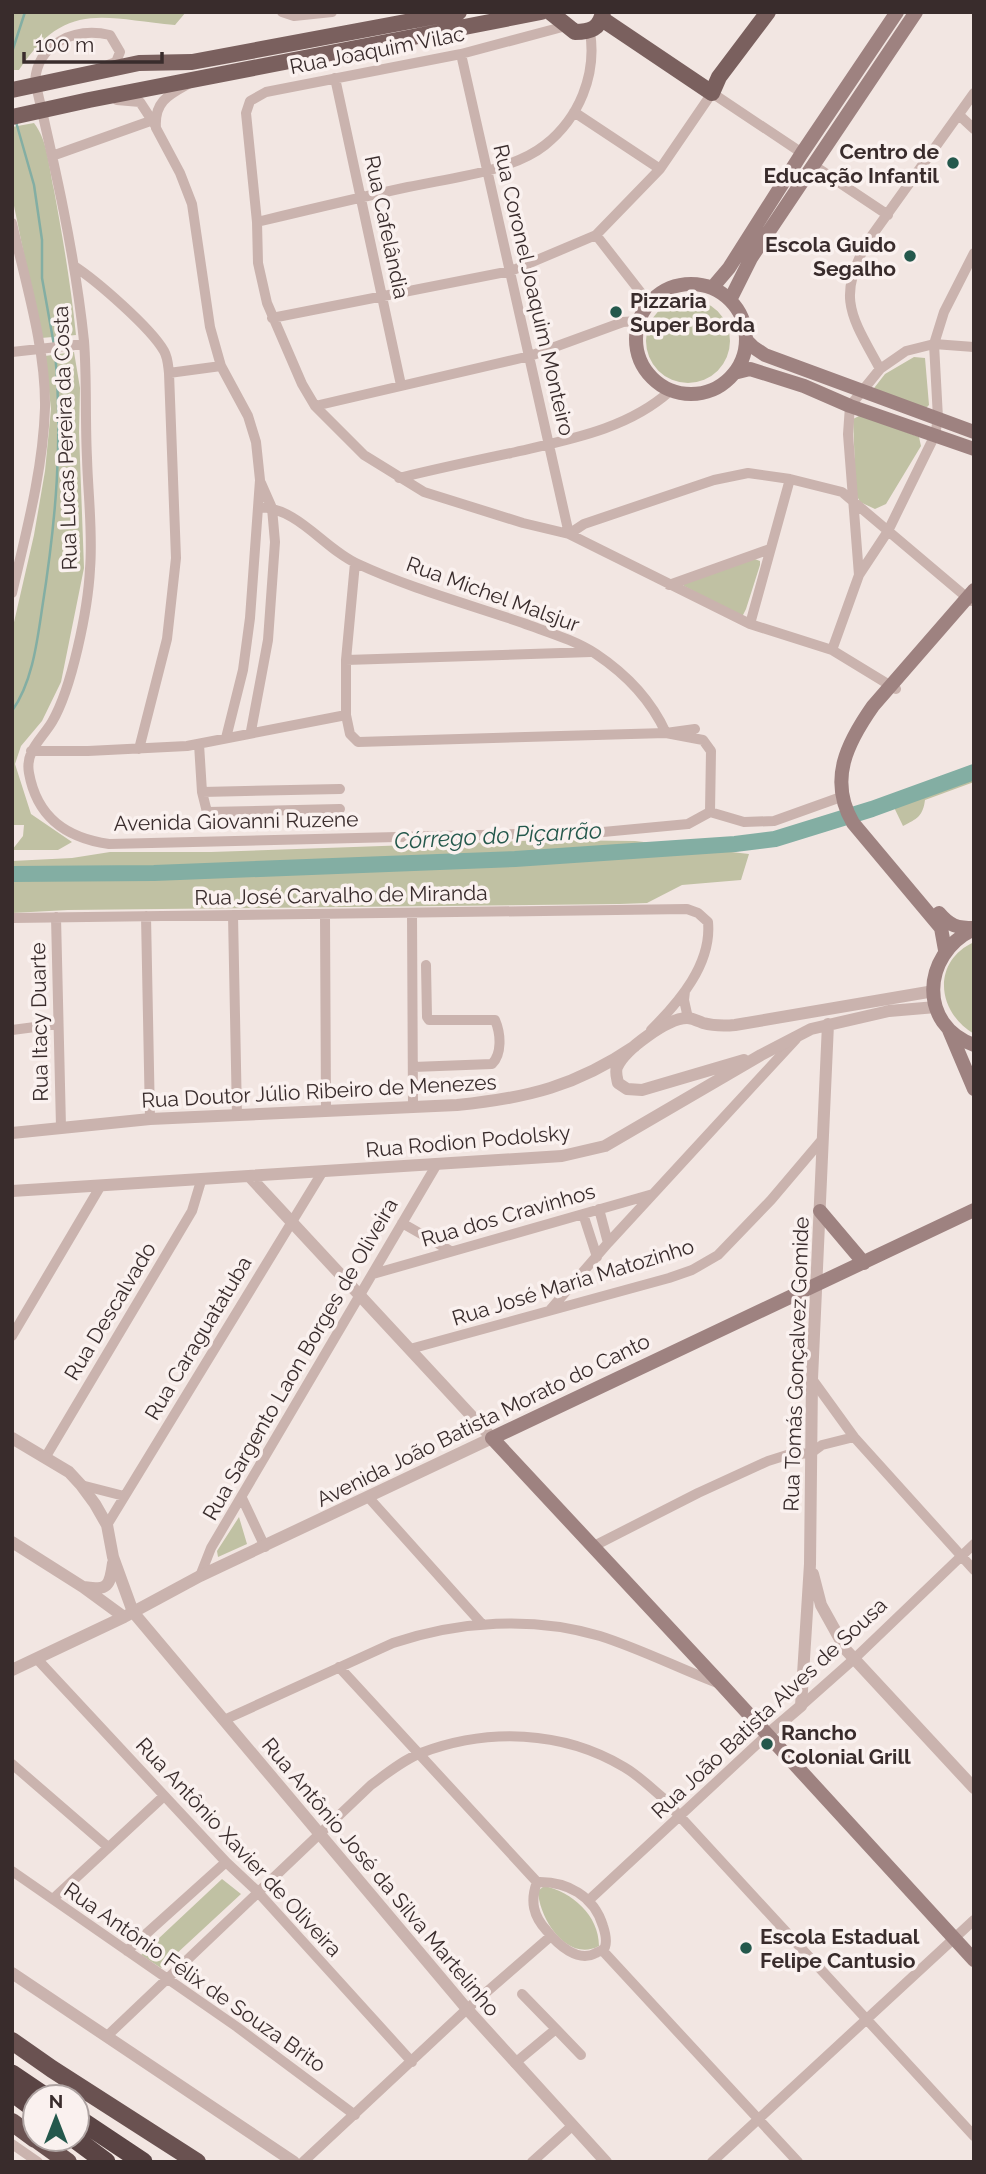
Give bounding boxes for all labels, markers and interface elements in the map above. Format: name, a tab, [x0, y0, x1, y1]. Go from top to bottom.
scale bar	[24, 21, 163, 65]
street label: Rua Joaquim Vilac	[287, 21, 467, 79]
text: 100 m	[35, 32, 94, 57]
place label: Centro de Educação Infantil	[763, 139, 939, 188]
street label: Rua Coronel Joaquim Monteiro	[488, 142, 580, 438]
street label: Rua Cafelândia	[360, 153, 414, 301]
marker: Centro de Educação Infantil	[945, 155, 961, 171]
place label: Escola Guido Segalho	[765, 232, 896, 281]
marker: Escola Guido Segalho	[902, 248, 918, 264]
place label: Pizzaria Super Borda	[630, 288, 755, 337]
marker: Pizzaria Super Borda	[608, 304, 624, 320]
street label: Rua Lucas Pereira da Costa	[48, 305, 82, 571]
street label: Rua Michel Malsjur	[403, 551, 584, 637]
street label: Avenida Giovanni Ruzene	[113, 806, 359, 836]
water label: Córrego do Piçarrão	[393, 816, 603, 854]
street label: Rua José Carvalho de Miranda	[194, 880, 488, 910]
street label: Rua Itacy Duarte	[25, 942, 53, 1102]
street label: Rua Doutor Júlio Ribeiro de Menezes	[141, 1069, 497, 1113]
street label: Rua Rodion Podolsky	[364, 1120, 572, 1162]
street label: Rua dos Cravinhos	[418, 1178, 598, 1252]
street label: Rua Sargento Laon Borges de Oliveira	[197, 1194, 403, 1524]
street label: Rua Tomás Gonçalvez Gomide	[778, 1216, 814, 1512]
street label: Rua José Maria Matozinho	[449, 1233, 697, 1331]
street label: Rua Descalvado	[59, 1237, 161, 1385]
street label: Rua Caraguatatuba	[139, 1252, 257, 1424]
street label: Avenida João Batista Morato do Canto	[312, 1328, 654, 1512]
street label: Rua João Batista Alves de Sousa	[646, 1592, 892, 1824]
place label: Rancho Colonial Grill	[781, 1720, 911, 1769]
street label: Rua Antônio Xavier de Oliveira	[131, 1732, 347, 1962]
street label: Rua Antônio José da Silva Martelinho	[257, 1733, 505, 2021]
marker: Rancho Colonial Grill	[759, 1736, 775, 1752]
street label: Rua Antônio Félix de Souza Brito	[59, 1877, 331, 2077]
place label: Escola Estadual Felipe Cantusio	[760, 1924, 920, 1973]
marker: Escola Estadual Felipe Cantusio	[738, 1940, 754, 1956]
north arrow	[21, 2083, 91, 2153]
text: N	[49, 2090, 63, 2112]

